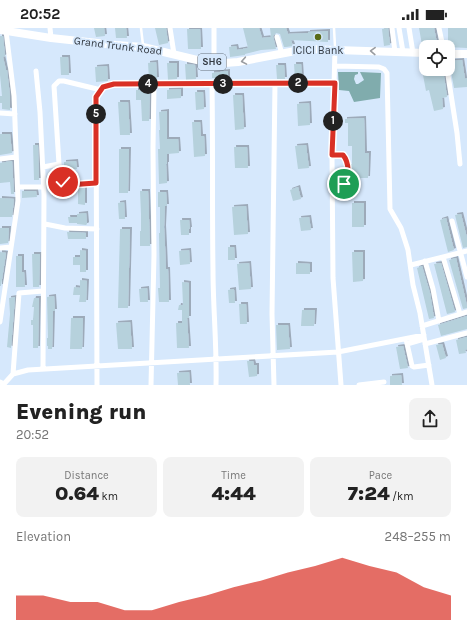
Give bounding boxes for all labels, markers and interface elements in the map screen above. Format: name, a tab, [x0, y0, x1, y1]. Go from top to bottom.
text: 20:52	[20, 5, 60, 23]
marker: ICICI Bank	[313, 32, 323, 42]
street label: Grand Trunk Road	[73, 34, 163, 58]
map controls	[419, 40, 455, 76]
button: locate	[419, 40, 455, 76]
place label: ICICI Bank	[292, 44, 344, 57]
one-way arrow	[370, 47, 376, 55]
road number: SH6	[198, 54, 226, 70]
one-way arrow	[241, 56, 247, 65]
pin: 2	[288, 73, 308, 93]
pin: 4	[138, 74, 158, 94]
pin: 3	[213, 74, 233, 94]
text: 2	[295, 76, 301, 89]
text: 4	[145, 77, 151, 90]
text: 3	[220, 77, 226, 90]
pin: 5	[86, 104, 106, 124]
text: 5	[93, 107, 99, 120]
pin: 1	[323, 111, 343, 131]
text: 1	[331, 114, 335, 127]
pin	[46, 165, 80, 199]
pin	[327, 167, 361, 201]
icon: check	[52, 171, 74, 193]
icon: arrive	[333, 173, 355, 195]
button: share	[409, 398, 451, 440]
text: Evening run	[16, 399, 146, 425]
text: 20:52	[16, 427, 49, 442]
text: Distance	[64, 469, 109, 482]
text: Time	[221, 469, 246, 482]
text: Pace	[369, 469, 392, 482]
text: 0.64	[55, 482, 99, 505]
text: 4:44	[211, 482, 256, 505]
text: 7:24	[348, 482, 390, 505]
text: km	[99, 490, 118, 503]
text: /km	[390, 490, 413, 503]
text: Elevation	[16, 529, 71, 544]
text: 248–255 m	[385, 529, 451, 544]

